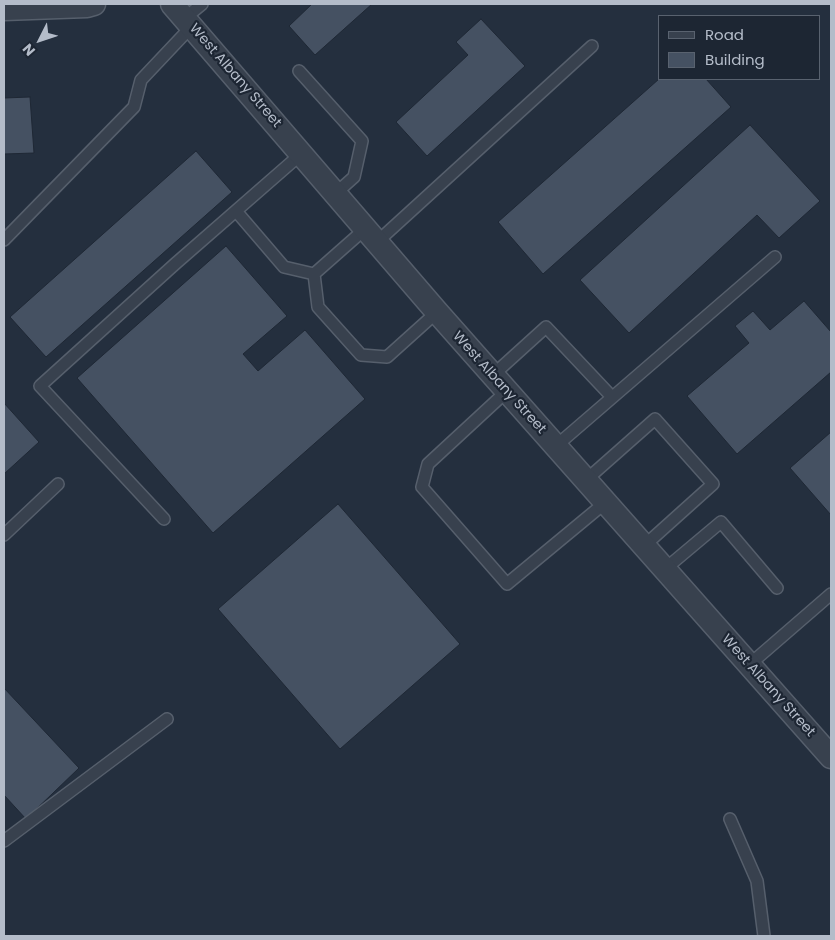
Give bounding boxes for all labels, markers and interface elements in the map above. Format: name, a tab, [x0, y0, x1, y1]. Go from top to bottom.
north arrow	[15, 15, 65, 65]
legend	[658, 15, 820, 80]
street label: West Albany Street	[185, 21, 285, 131]
text: Road	[705, 24, 744, 45]
text: N	[18, 39, 40, 60]
text: Building	[705, 49, 765, 70]
street label: West Albany Street	[449, 328, 549, 438]
street label: West Albany Street	[718, 631, 818, 741]

